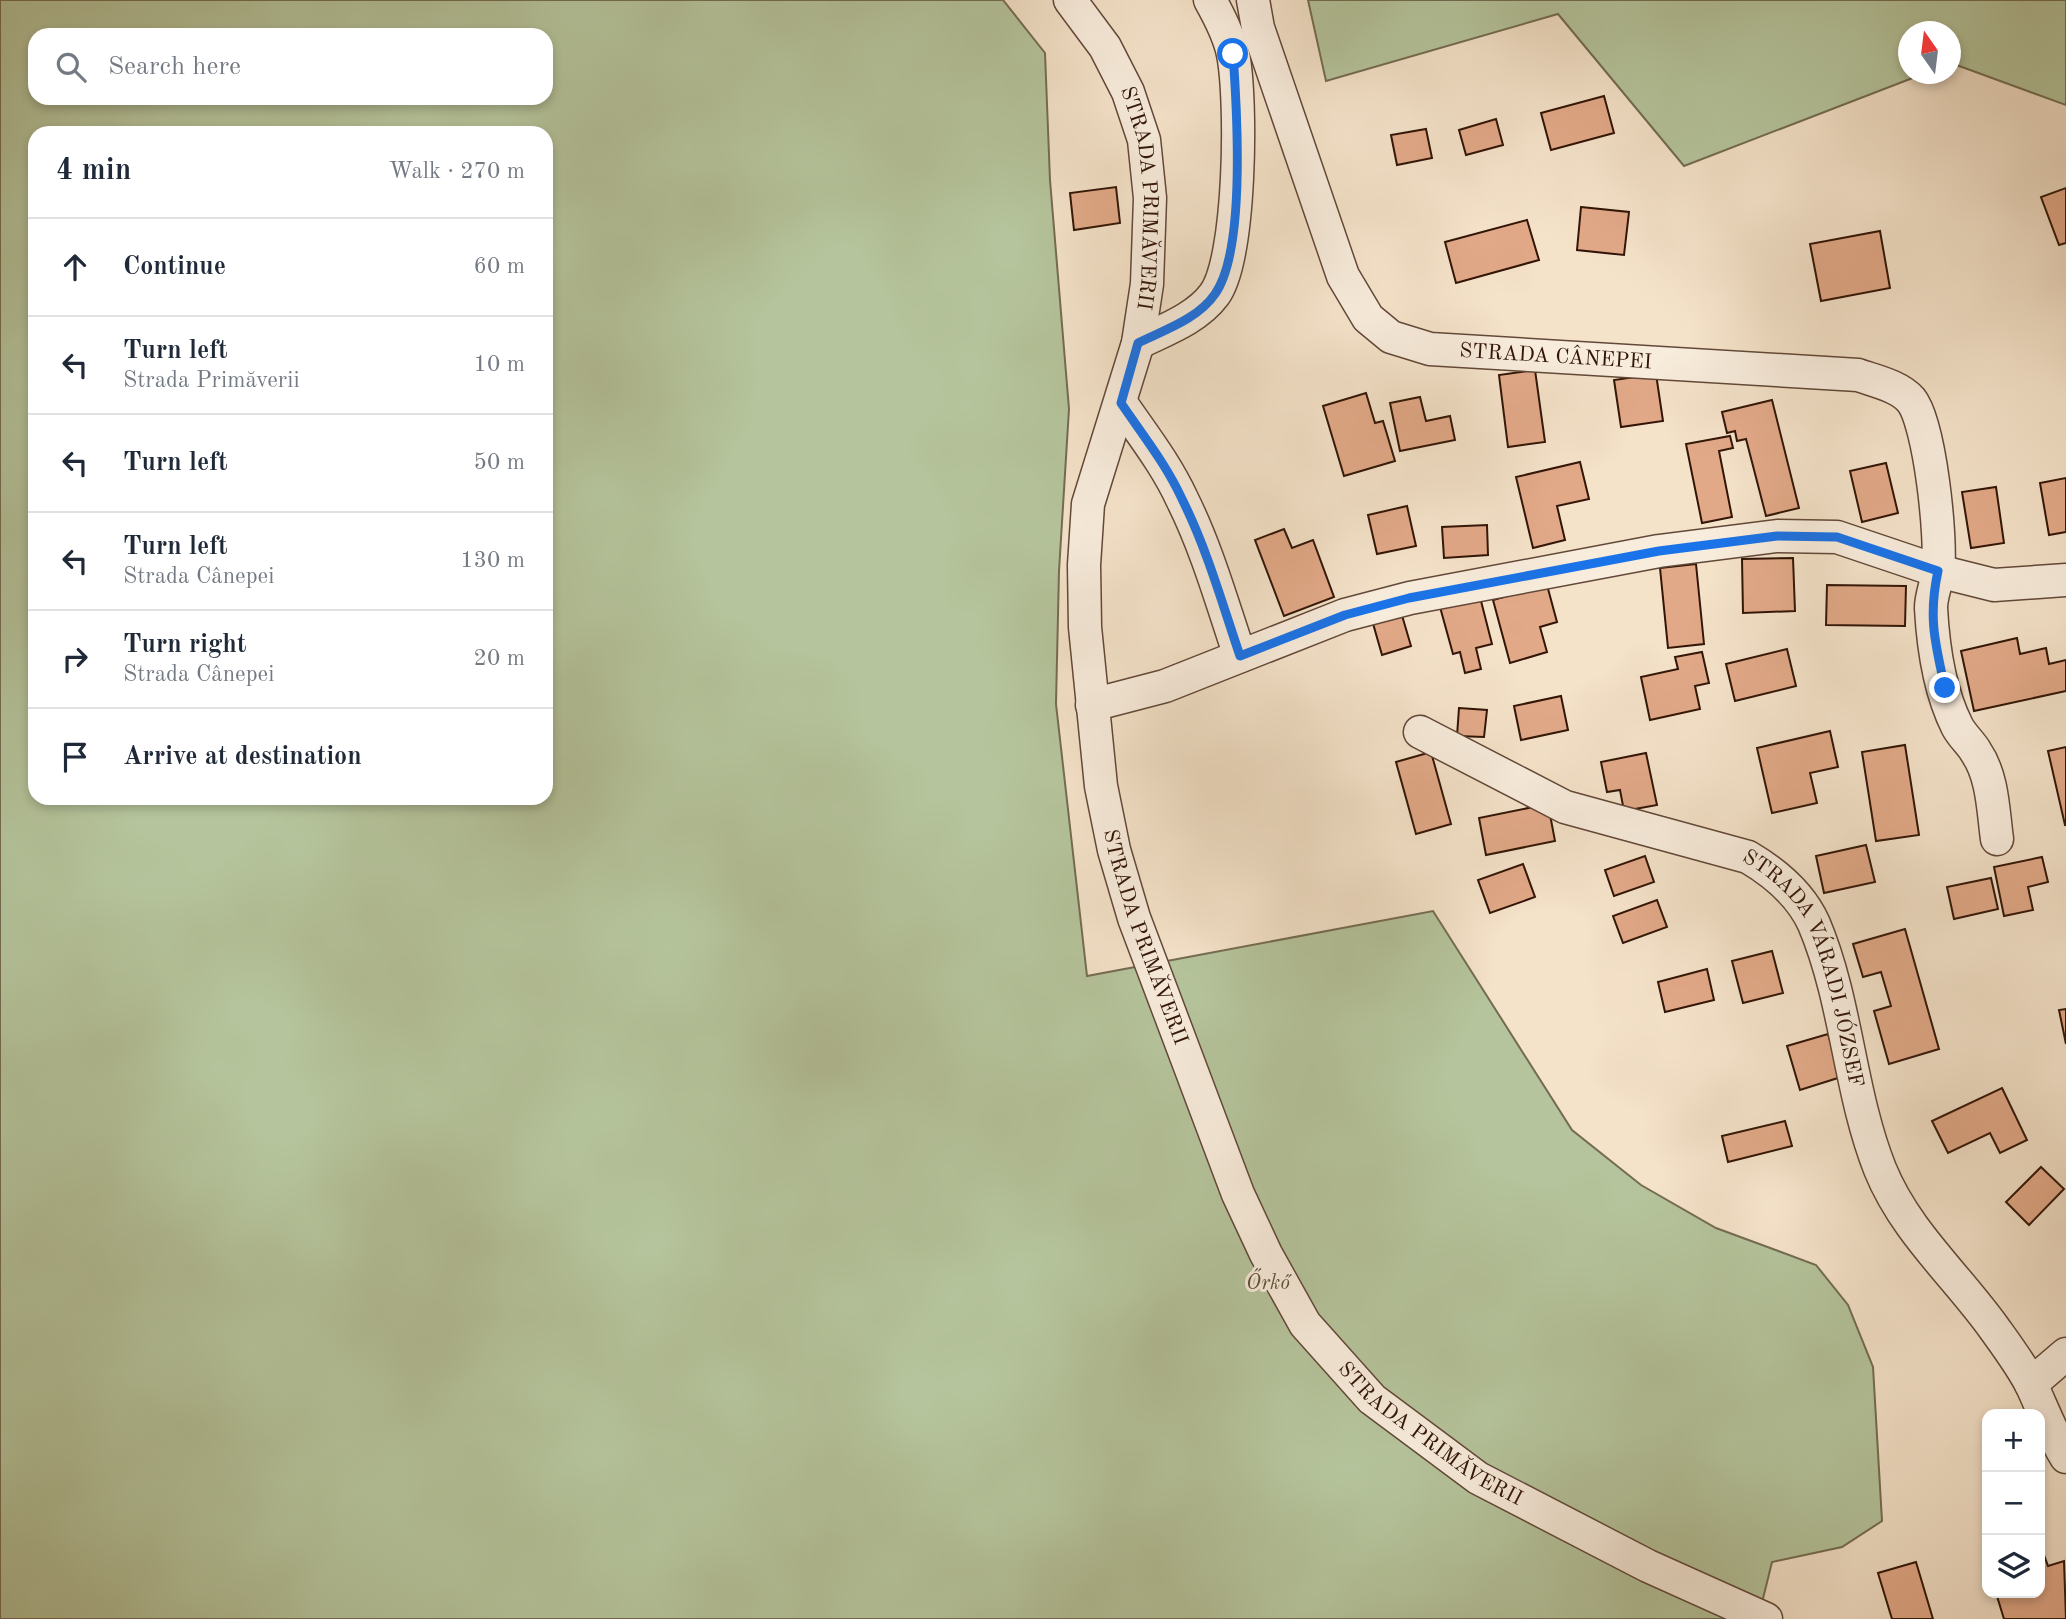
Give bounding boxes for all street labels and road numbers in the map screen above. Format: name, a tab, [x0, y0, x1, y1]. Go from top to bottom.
street label: STRADA PRIMĂVERII	[1116, 84, 1163, 311]
street label: STRADA CÂNEPEI	[1459, 340, 1653, 373]
street label: STRADA PRIMĂVERII	[1100, 828, 1191, 1048]
street label: STRADA VÁRADI JÓZSEF	[1739, 846, 1866, 1089]
street label: STRADA PRIMĂVERII	[1334, 1358, 1526, 1510]

